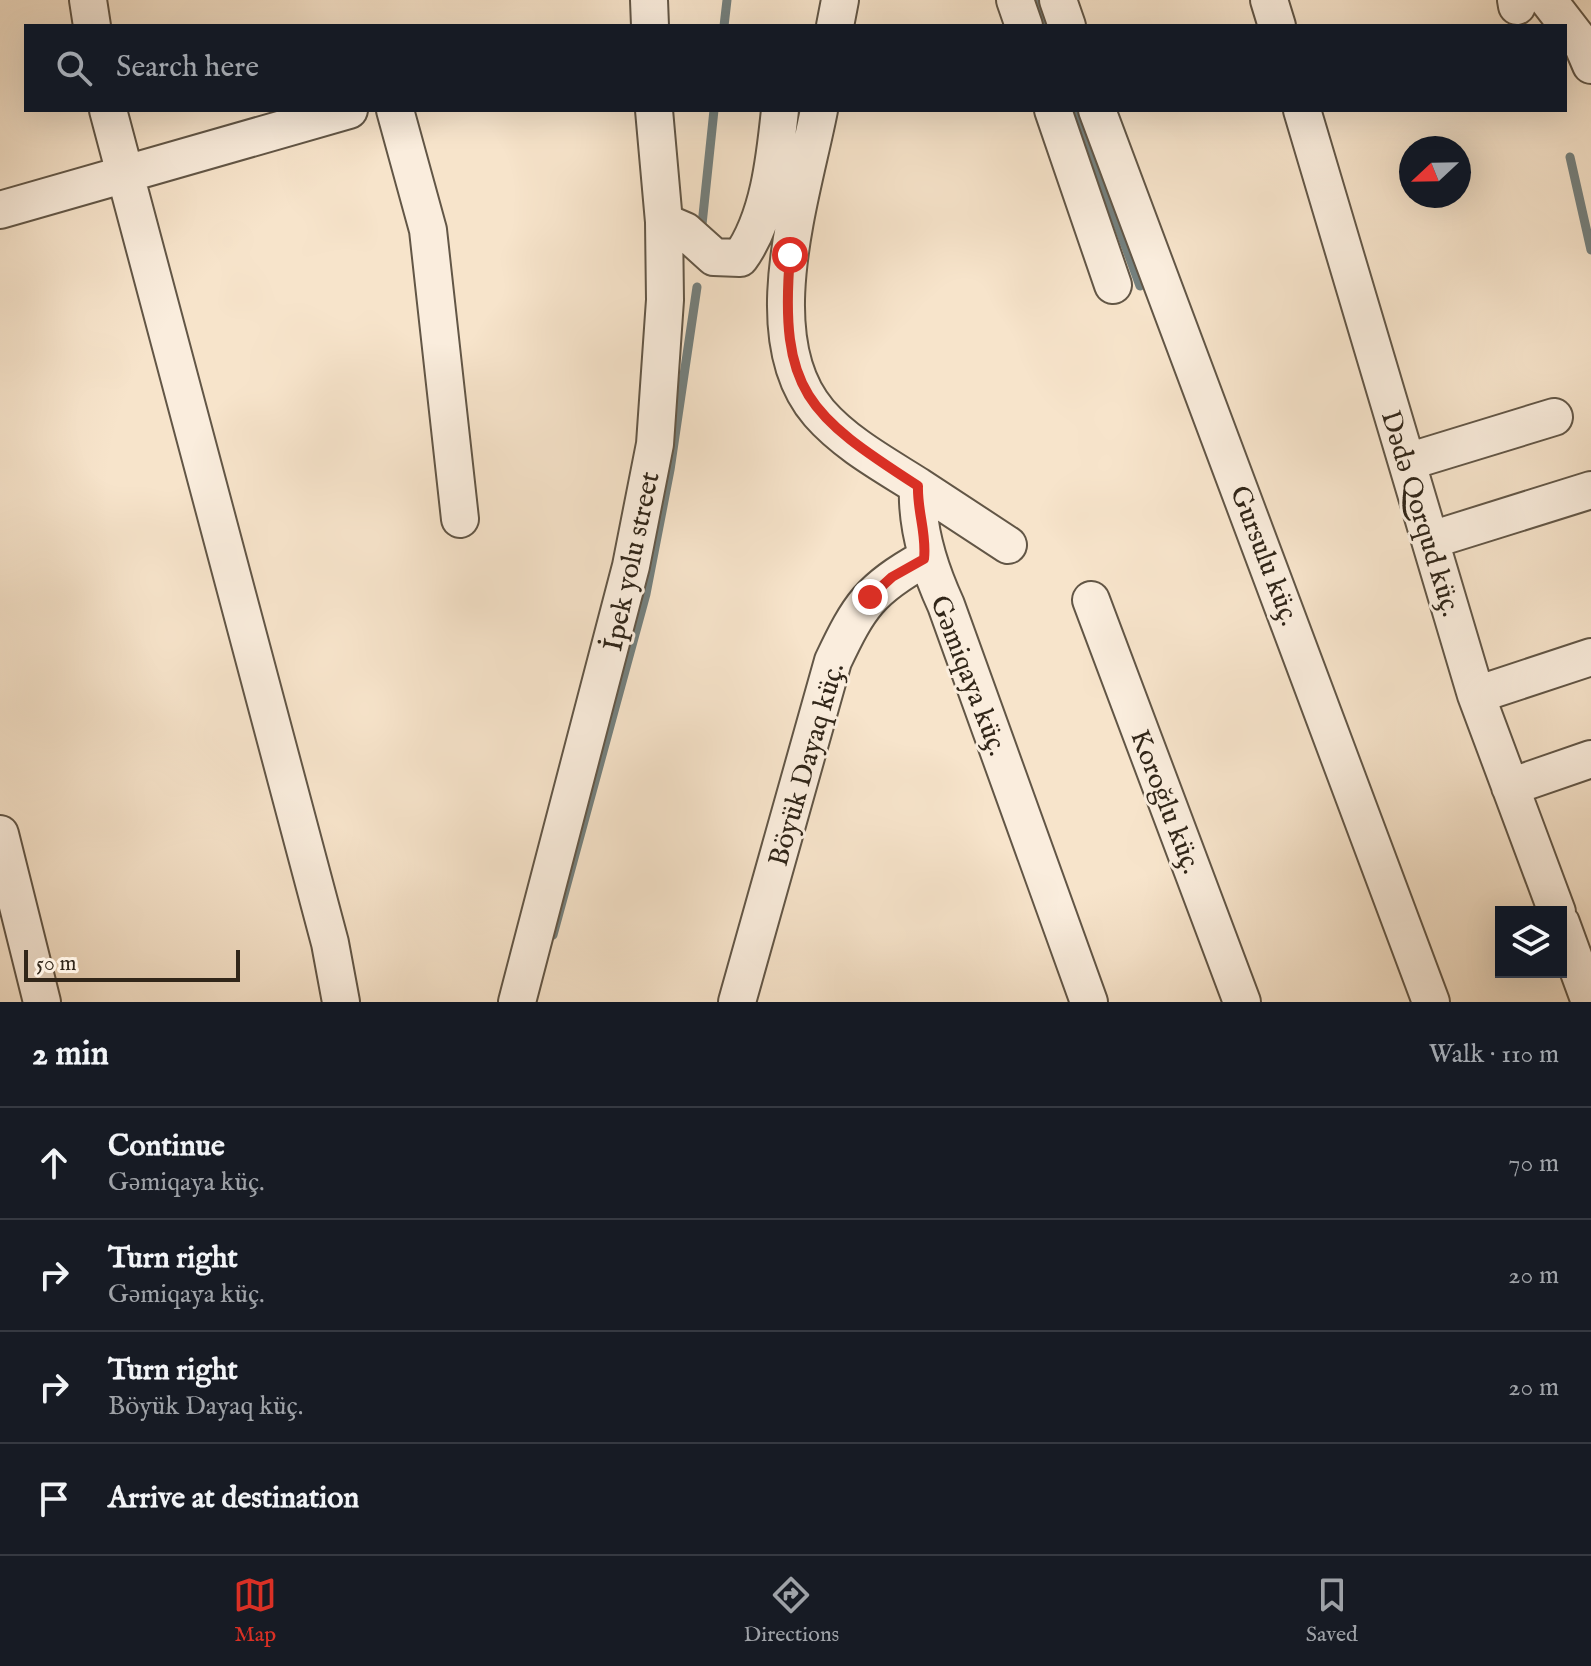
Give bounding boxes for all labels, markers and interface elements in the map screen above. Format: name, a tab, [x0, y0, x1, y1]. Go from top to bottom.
search box	[24, 24, 1567, 112]
icon: search	[52, 46, 96, 90]
text: Search here	[116, 49, 259, 87]
north arrow	[1399, 136, 1471, 208]
route start	[772, 237, 808, 273]
street label: Dədə Qorqud küç.	[1372, 407, 1468, 621]
street label: İpek yolu street	[596, 468, 669, 654]
street label: Gursulu küç.	[1221, 481, 1306, 631]
route end	[852, 579, 888, 615]
street label: Gəmiqaya küç.	[921, 591, 1014, 761]
street label: Böyük Dayaq küç.	[762, 659, 853, 871]
street label: Koroğlu küç.	[1121, 725, 1208, 879]
map controls	[1495, 906, 1567, 978]
button: layers	[1495, 906, 1567, 978]
scale bar	[24, 946, 240, 982]
text: 50 m	[36, 950, 77, 978]
text: 2 min	[32, 1033, 109, 1076]
text: Walk · 110 m	[1429, 1038, 1559, 1071]
text: Continue	[108, 1128, 225, 1166]
icon: ahead	[32, 1141, 76, 1185]
text: 70 m	[1508, 1147, 1559, 1180]
text: Gəmiqaya küç.	[108, 1166, 265, 1199]
text: Turn right	[108, 1240, 238, 1278]
icon: right	[32, 1253, 76, 1297]
text: 20 m	[1508, 1259, 1559, 1292]
text: Gəmiqaya küç.	[108, 1278, 265, 1311]
text: Turn right	[108, 1352, 238, 1390]
icon: right	[32, 1365, 76, 1409]
text: 20 m	[1508, 1371, 1559, 1404]
text: Böyük Dayaq küç.	[108, 1390, 303, 1423]
icon: arrive	[32, 1477, 76, 1521]
text: Arrive at destination	[108, 1480, 359, 1518]
tab: Map	[233, 1573, 277, 1649]
tab: Directions	[744, 1573, 839, 1649]
tab: Saved	[1306, 1573, 1358, 1649]

